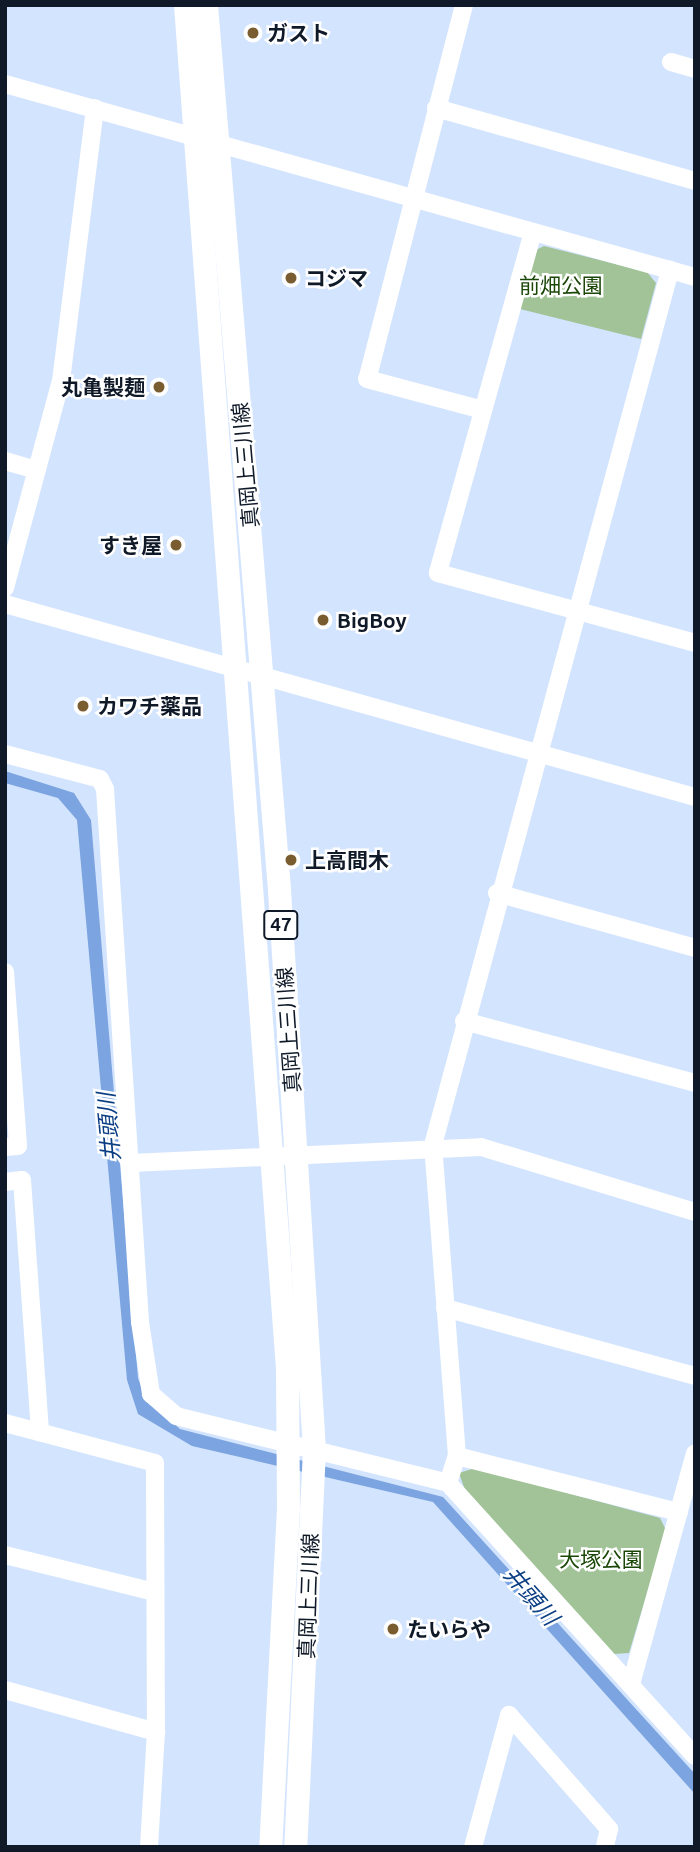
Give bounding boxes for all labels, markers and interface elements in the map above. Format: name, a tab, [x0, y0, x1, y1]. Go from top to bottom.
place label: ガスト	[267, 20, 330, 46]
marker: ガスト	[245, 25, 261, 41]
place label: コジマ	[305, 265, 368, 291]
marker: コジマ	[283, 270, 299, 286]
park label: 前畑公園	[519, 272, 603, 298]
place label: 丸亀製麺	[61, 374, 145, 400]
marker: 丸亀製麺	[151, 379, 167, 395]
street label: 真岡上三川線	[227, 401, 263, 529]
place label: すき屋	[99, 532, 162, 558]
marker: すき屋	[168, 537, 184, 553]
place label: BigBoy	[337, 607, 407, 633]
marker: BigBoy	[315, 612, 331, 628]
place label: カワチ薬品	[97, 693, 202, 719]
marker: カワチ薬品	[75, 698, 91, 714]
place label: 上高間木	[305, 847, 389, 873]
marker: 上高間木	[283, 852, 299, 868]
road number: 47	[262, 909, 300, 940]
street label: 真岡上三川線	[271, 966, 305, 1094]
water label: 井頭川	[92, 1091, 126, 1163]
street label: 真岡上三川線	[293, 1533, 323, 1659]
park label: 大塚公園	[559, 1546, 643, 1572]
water label: 井頭川	[498, 1561, 564, 1631]
place label: たいらや	[407, 1616, 491, 1642]
marker: たいらや	[385, 1621, 401, 1637]

